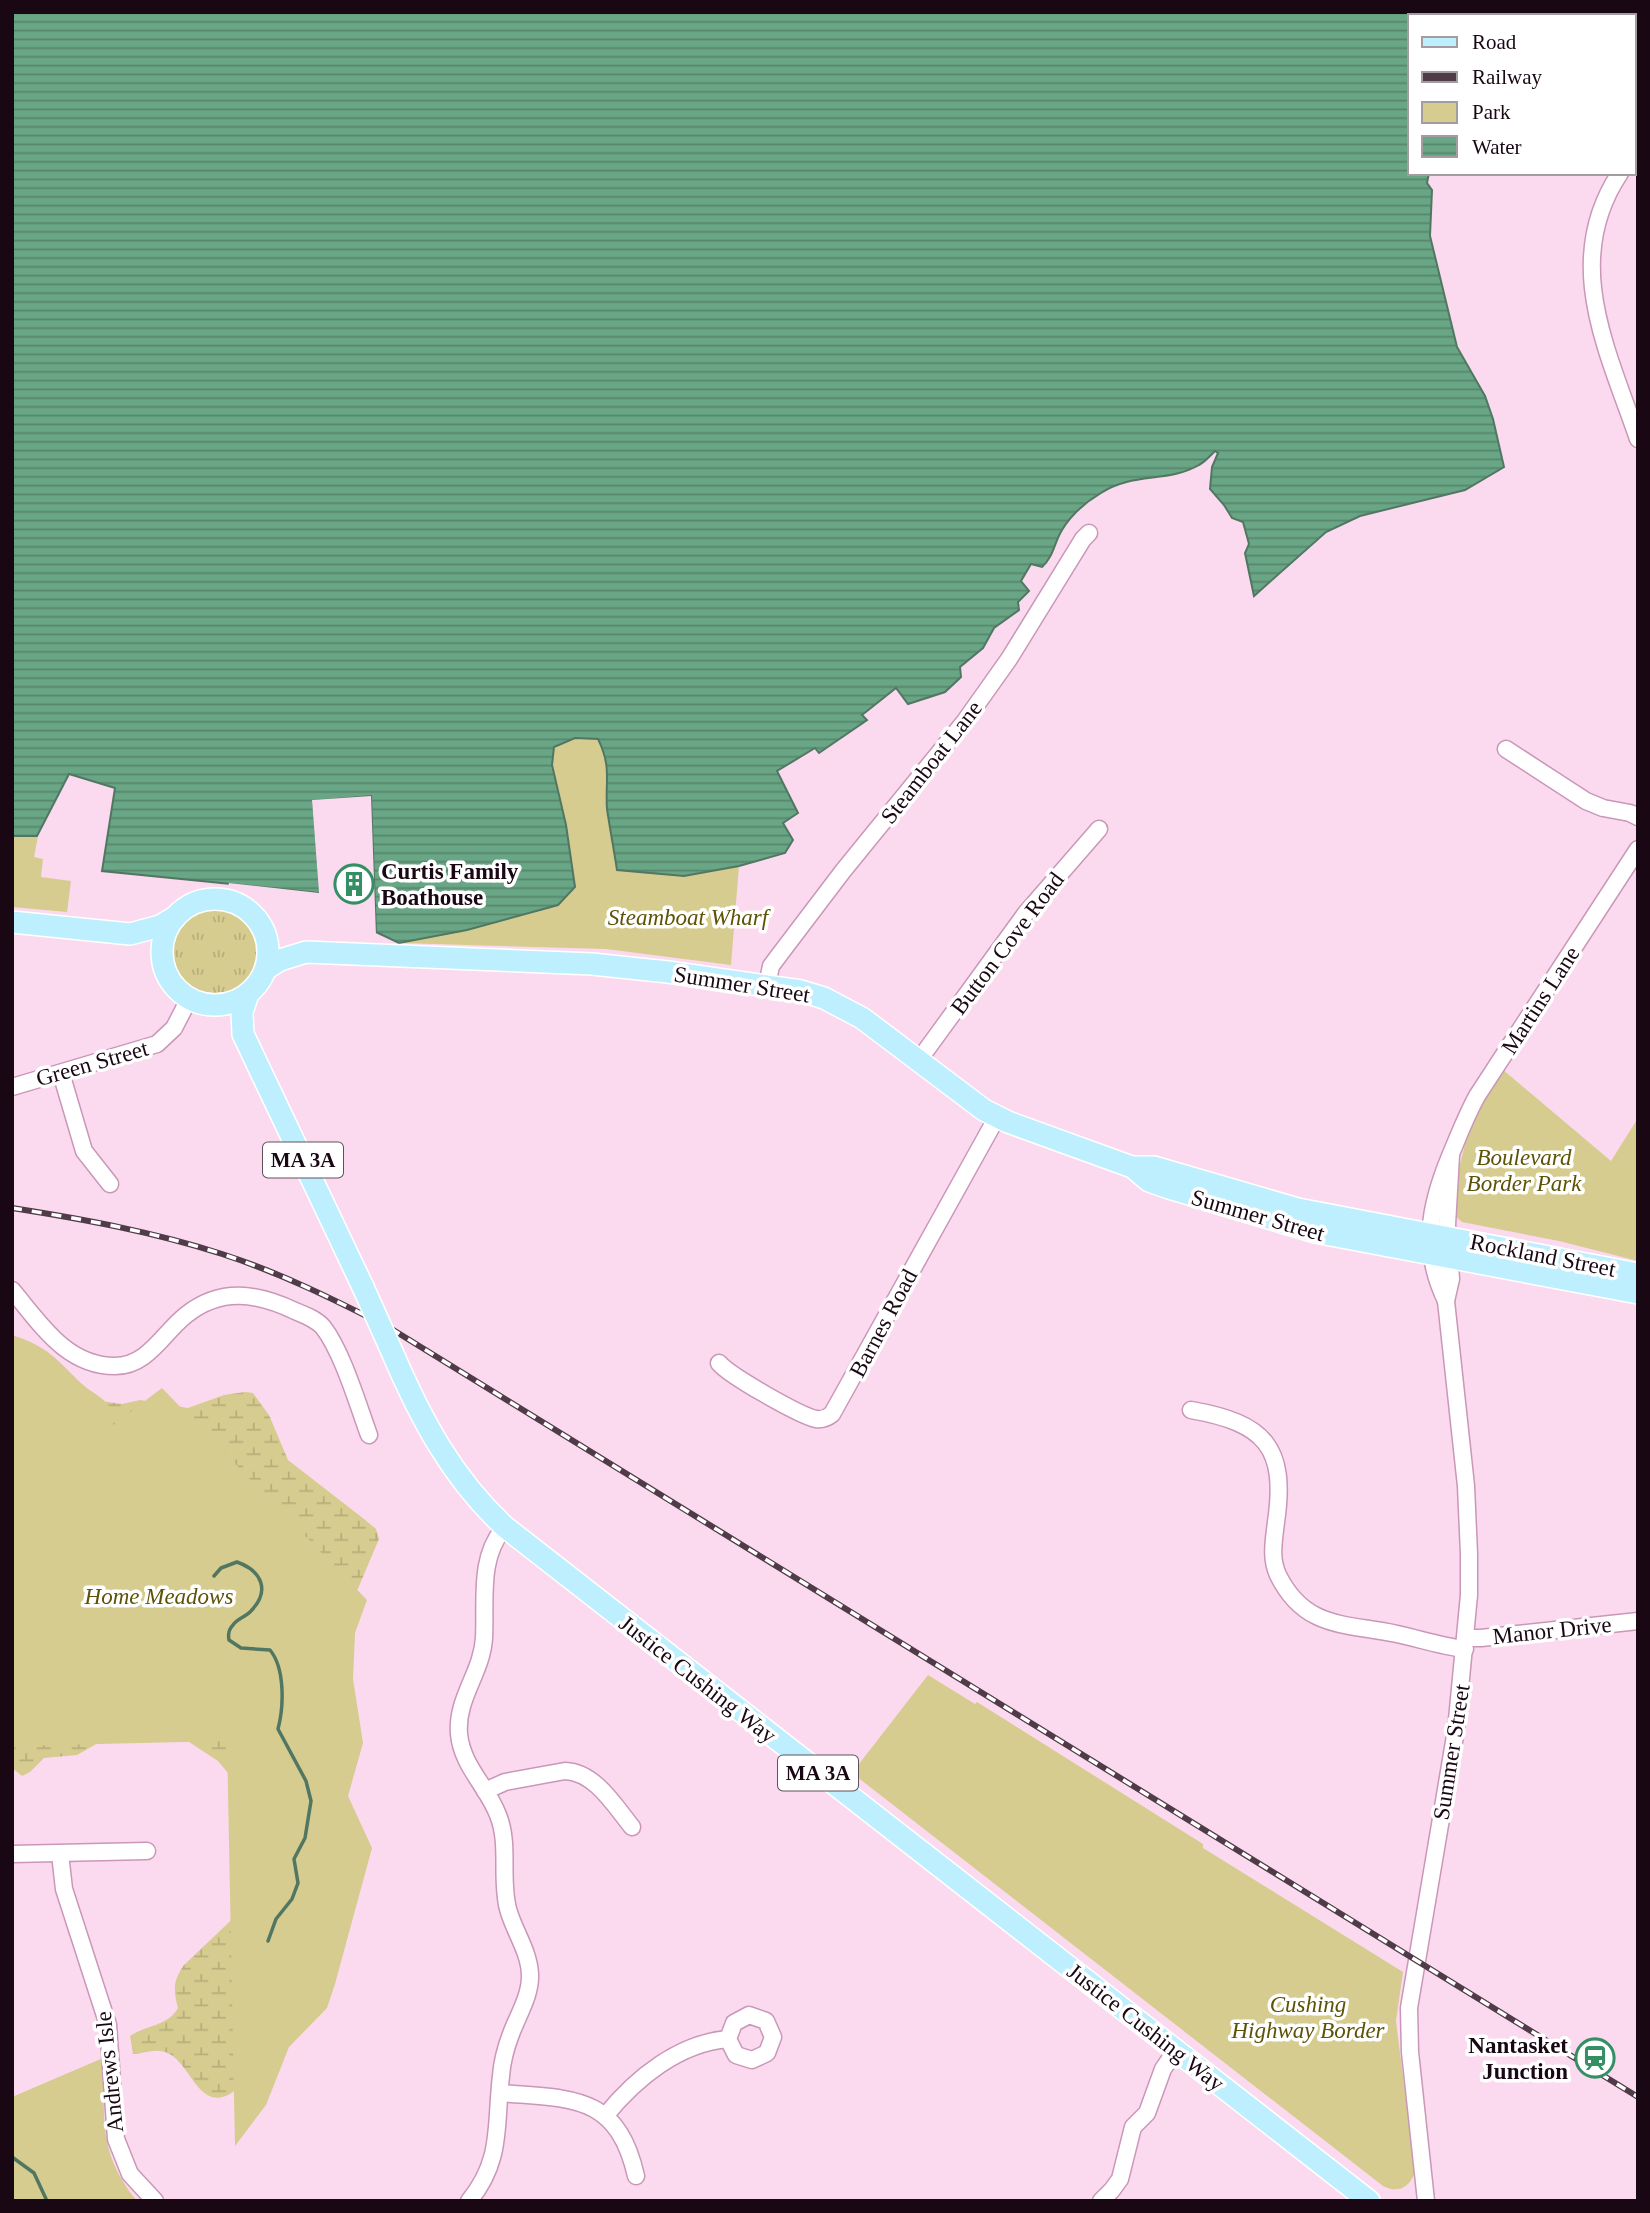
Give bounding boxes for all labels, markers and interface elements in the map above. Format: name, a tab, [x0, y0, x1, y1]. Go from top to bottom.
legend	[1408, 14, 1636, 175]
text: Road	[1472, 30, 1517, 54]
text: Railway	[1472, 65, 1542, 89]
text: Park	[1472, 100, 1511, 124]
text: Water	[1472, 135, 1522, 159]
street label: Steamboat Lane	[876, 696, 987, 829]
place label: Curtis Family Boathouse	[381, 859, 519, 910]
building icon: Curtis Family Boathouse	[333, 863, 375, 905]
street label: Button Cove Road	[946, 867, 1069, 1019]
park label: Steamboat Wharf	[608, 905, 772, 930]
street label: Martins Lane	[1496, 942, 1584, 1059]
street label: Summer Street	[672, 961, 812, 1008]
street label: Green Street	[33, 1035, 152, 1091]
road number: MA 3A	[263, 1142, 343, 1178]
park label: Boulevard Border Park	[1467, 1145, 1582, 1196]
street label: Summer Street	[1188, 1185, 1328, 1247]
street label: Rockland Street	[1468, 1229, 1618, 1282]
street label: Barnes Road	[845, 1265, 922, 1381]
park label: Home Meadows	[84, 1584, 233, 1609]
street label: Justice Cushing Way	[614, 1610, 781, 1749]
street label: Manor Drive	[1491, 1612, 1613, 1649]
street label: Summer Street	[1428, 1682, 1475, 1822]
road number: MA 3A	[778, 1756, 858, 1790]
street label: Justice Cushing Way	[1062, 1958, 1229, 2097]
park label: Cushing Highway Border	[1230, 1992, 1386, 2043]
street label: Andrews Isle	[91, 2010, 128, 2134]
place label: Nantasket Junction	[1468, 2033, 1568, 2084]
station icon: Nantasket Junction	[1574, 2037, 1616, 2079]

